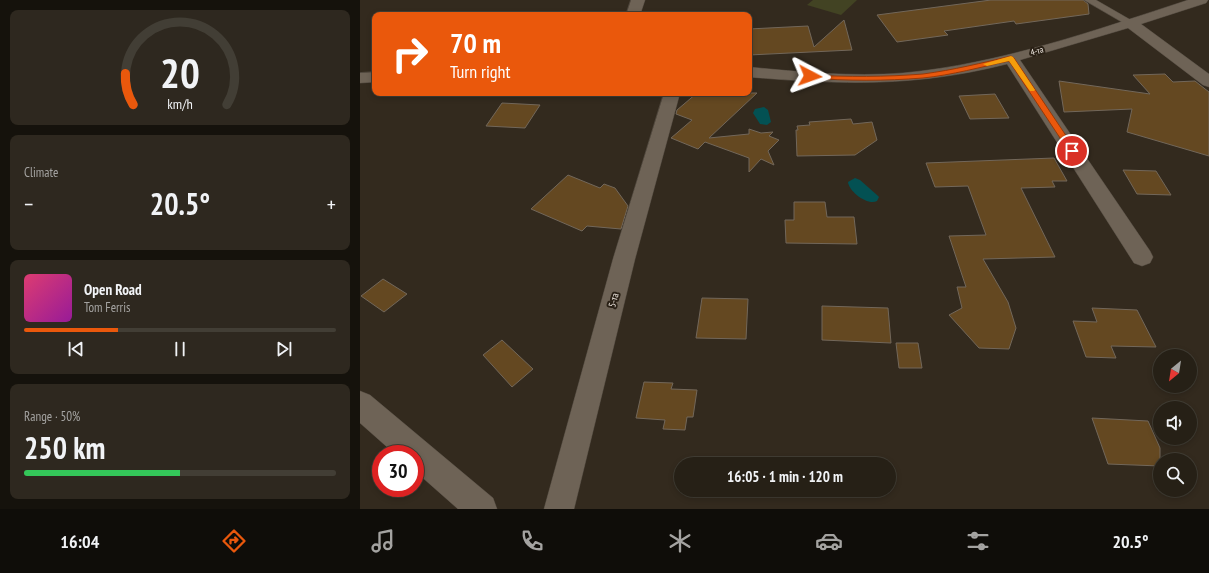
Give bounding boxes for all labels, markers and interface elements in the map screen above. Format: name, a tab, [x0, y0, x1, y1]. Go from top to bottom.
text: 70 m	[450, 24, 501, 61]
icon: right	[384, 28, 436, 80]
street label: 4-та	[1029, 43, 1045, 58]
text: 20	[160, 46, 200, 99]
position arrow	[789, 55, 831, 97]
text: Turn right	[450, 60, 510, 83]
text: km/h	[167, 94, 193, 113]
pin	[1055, 134, 1089, 168]
icon: arrive	[1061, 140, 1083, 162]
text: Climate	[24, 164, 58, 181]
text: 20.5°	[150, 184, 210, 223]
text: −	[24, 190, 33, 218]
text: +	[327, 190, 336, 218]
text: Open Road	[84, 280, 142, 299]
street label: 5-та	[605, 291, 622, 309]
text: Tom Ferris	[84, 299, 130, 316]
icon: previous	[65, 338, 87, 360]
icon: pause	[169, 338, 191, 360]
icon: next	[273, 338, 295, 360]
north arrow	[1153, 349, 1197, 393]
map controls	[1153, 349, 1197, 497]
button: sound	[1153, 401, 1197, 445]
text: Range · 50%	[24, 408, 80, 425]
text: 250 km	[24, 428, 105, 467]
speed limit sign: 30	[372, 445, 424, 497]
button: search	[1153, 453, 1197, 497]
text: 16:05 · 1 min · 120 m	[727, 467, 843, 486]
icon: directions	[220, 527, 248, 555]
icon: music	[369, 527, 397, 555]
icon: phone	[518, 527, 546, 555]
icon: climate	[666, 527, 694, 555]
icon: car	[815, 527, 843, 555]
icon: filters	[964, 527, 992, 555]
text: 16:04	[60, 530, 99, 553]
text: 20.5°	[1112, 530, 1149, 553]

